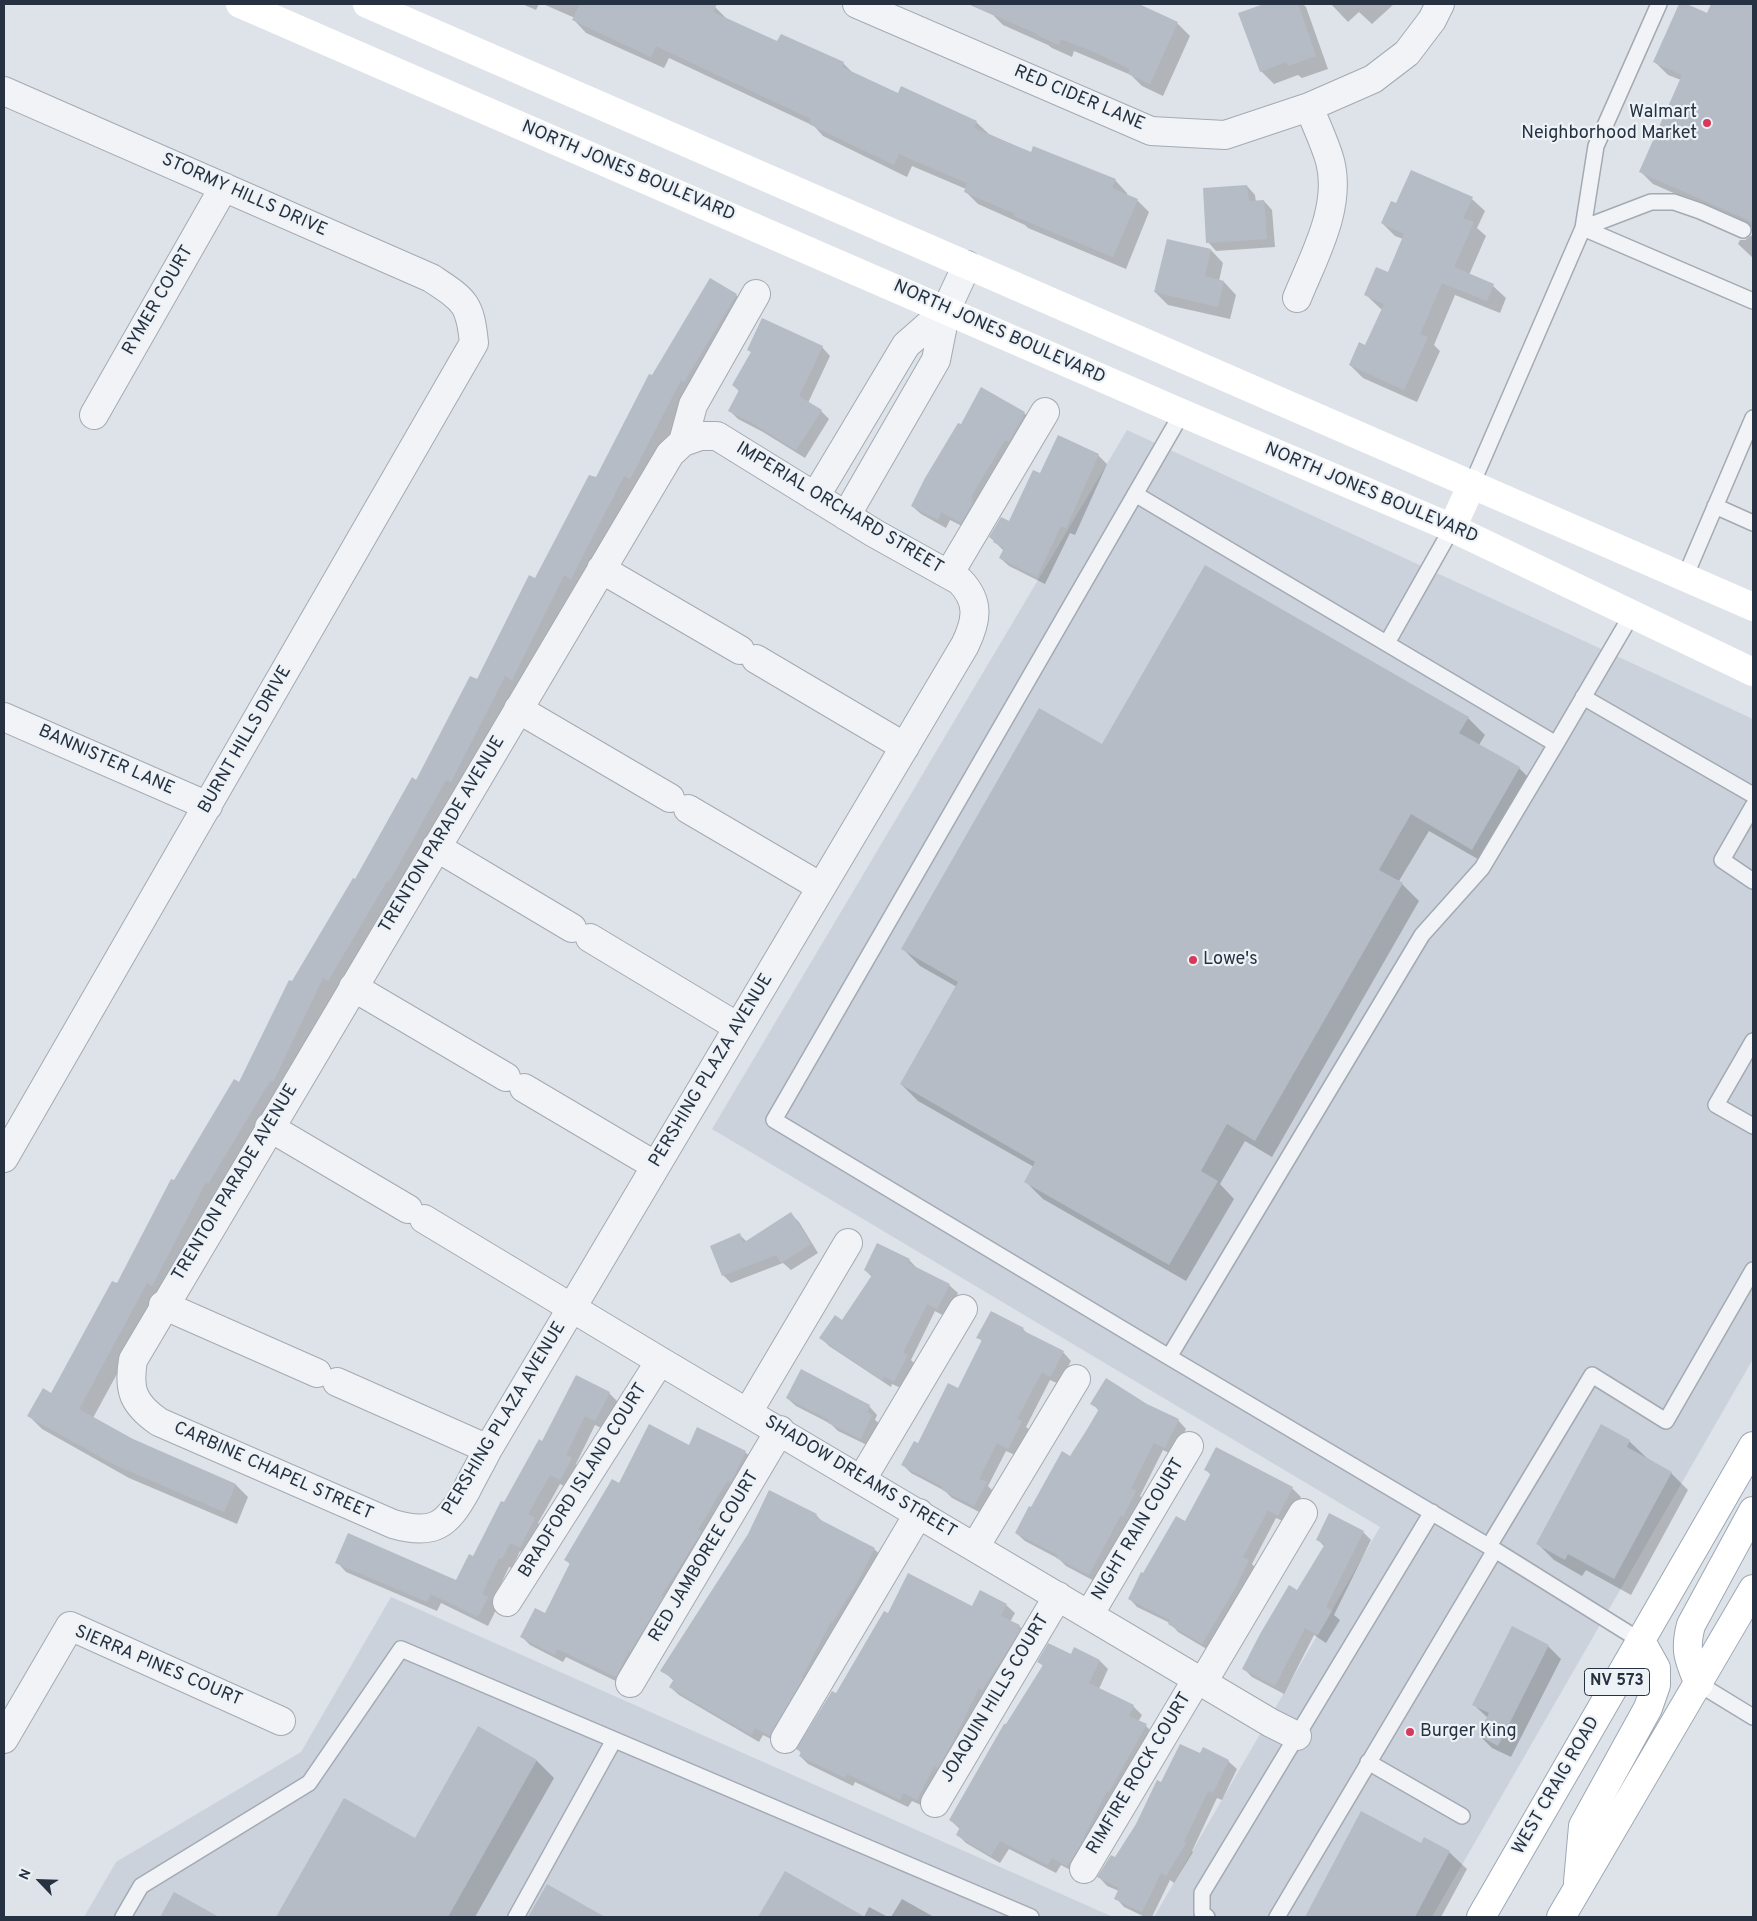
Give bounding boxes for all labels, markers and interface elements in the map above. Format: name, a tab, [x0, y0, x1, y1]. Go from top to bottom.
street label: RED CIDER LANE	[1010, 62, 1148, 136]
place label: Walmart Neighborhood Market	[1521, 102, 1697, 144]
street label: NORTH JONES BOULEVARD	[518, 117, 738, 227]
marker: Walmart Neighborhood Market	[1701, 117, 1713, 129]
street label: STORMY HILLS DRIVE	[158, 150, 330, 242]
street label: RYMER COURT	[119, 242, 199, 360]
street label: NORTH JONES BOULEVARD	[890, 276, 1108, 390]
street label: IMPERIAL ORCHARD STREET	[731, 438, 947, 580]
street label: NORTH JONES BOULEVARD	[1261, 439, 1481, 549]
street label: BURNT HILLS DRIVE	[195, 662, 297, 818]
street label: BANNISTER LANE	[34, 721, 178, 801]
street label: TRENTON PARADE AVENUE	[376, 733, 510, 937]
place label: Lowe's	[1203, 949, 1258, 971]
marker: Lowe's	[1187, 954, 1199, 966]
street label: PERSHING PLAZA AVENUE	[646, 970, 778, 1172]
street label: TRENTON PARADE AVENUE	[169, 1081, 303, 1285]
street label: PERSHING PLAZA AVENUE	[439, 1318, 571, 1520]
street label: BRADFORD ISLAND COURT	[515, 1380, 653, 1582]
street label: SHADOW DREAMS STREET	[760, 1412, 960, 1544]
street label: CARBINE CHAPEL STREET	[170, 1418, 376, 1526]
street label: NIGHT RAIN COURT	[1088, 1455, 1190, 1605]
street label: RED JAMBOREE COURT	[645, 1467, 765, 1647]
street label: JOAQUIN HILLS COURT	[937, 1611, 1055, 1787]
street label: SIERRA PINES COURT	[71, 1622, 245, 1712]
road number: NV 573	[1584, 1668, 1650, 1695]
street label: RIMFIRE ROCK COURT	[1083, 1689, 1197, 1859]
street label: WEST CRAIG ROAD	[1509, 1713, 1605, 1859]
place label: Burger King	[1420, 1721, 1517, 1743]
marker: Burger King	[1404, 1726, 1416, 1738]
north arrow	[15, 1856, 65, 1906]
text: N	[16, 1867, 36, 1883]

